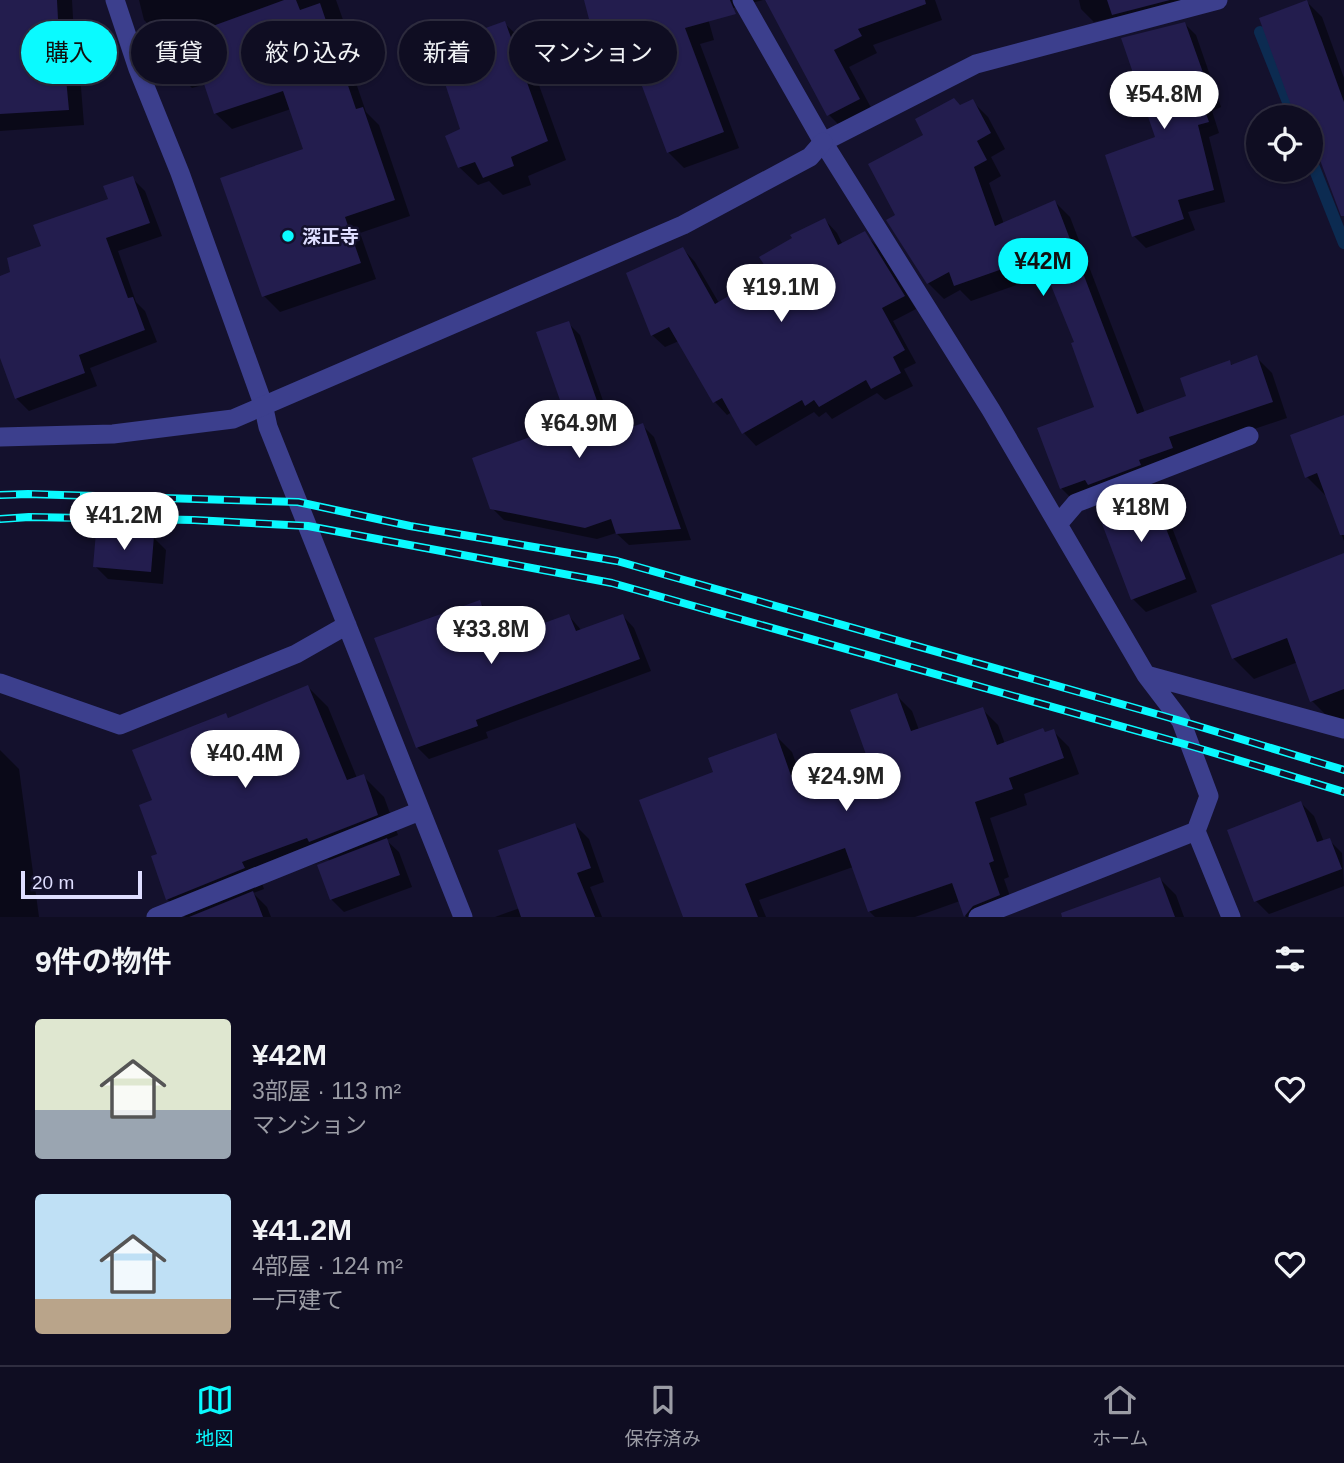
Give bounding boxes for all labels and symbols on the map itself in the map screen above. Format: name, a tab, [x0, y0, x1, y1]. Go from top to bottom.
pin: ¥54.8M	[1107, 72, 1221, 131]
place label: 深正寺	[302, 226, 359, 247]
marker: 深正寺	[280, 228, 296, 244]
pin: ¥42M	[1002, 238, 1084, 298]
pin: ¥19.1M	[724, 264, 838, 324]
pin: ¥64.9M	[522, 400, 636, 460]
pin: ¥18M	[1100, 484, 1182, 544]
pin: ¥41.2M	[67, 492, 181, 552]
pin: ¥33.8M	[434, 606, 548, 666]
pin: ¥40.4M	[188, 730, 302, 790]
pin: ¥24.9M	[789, 754, 903, 813]
scale bar	[21, 868, 142, 900]

